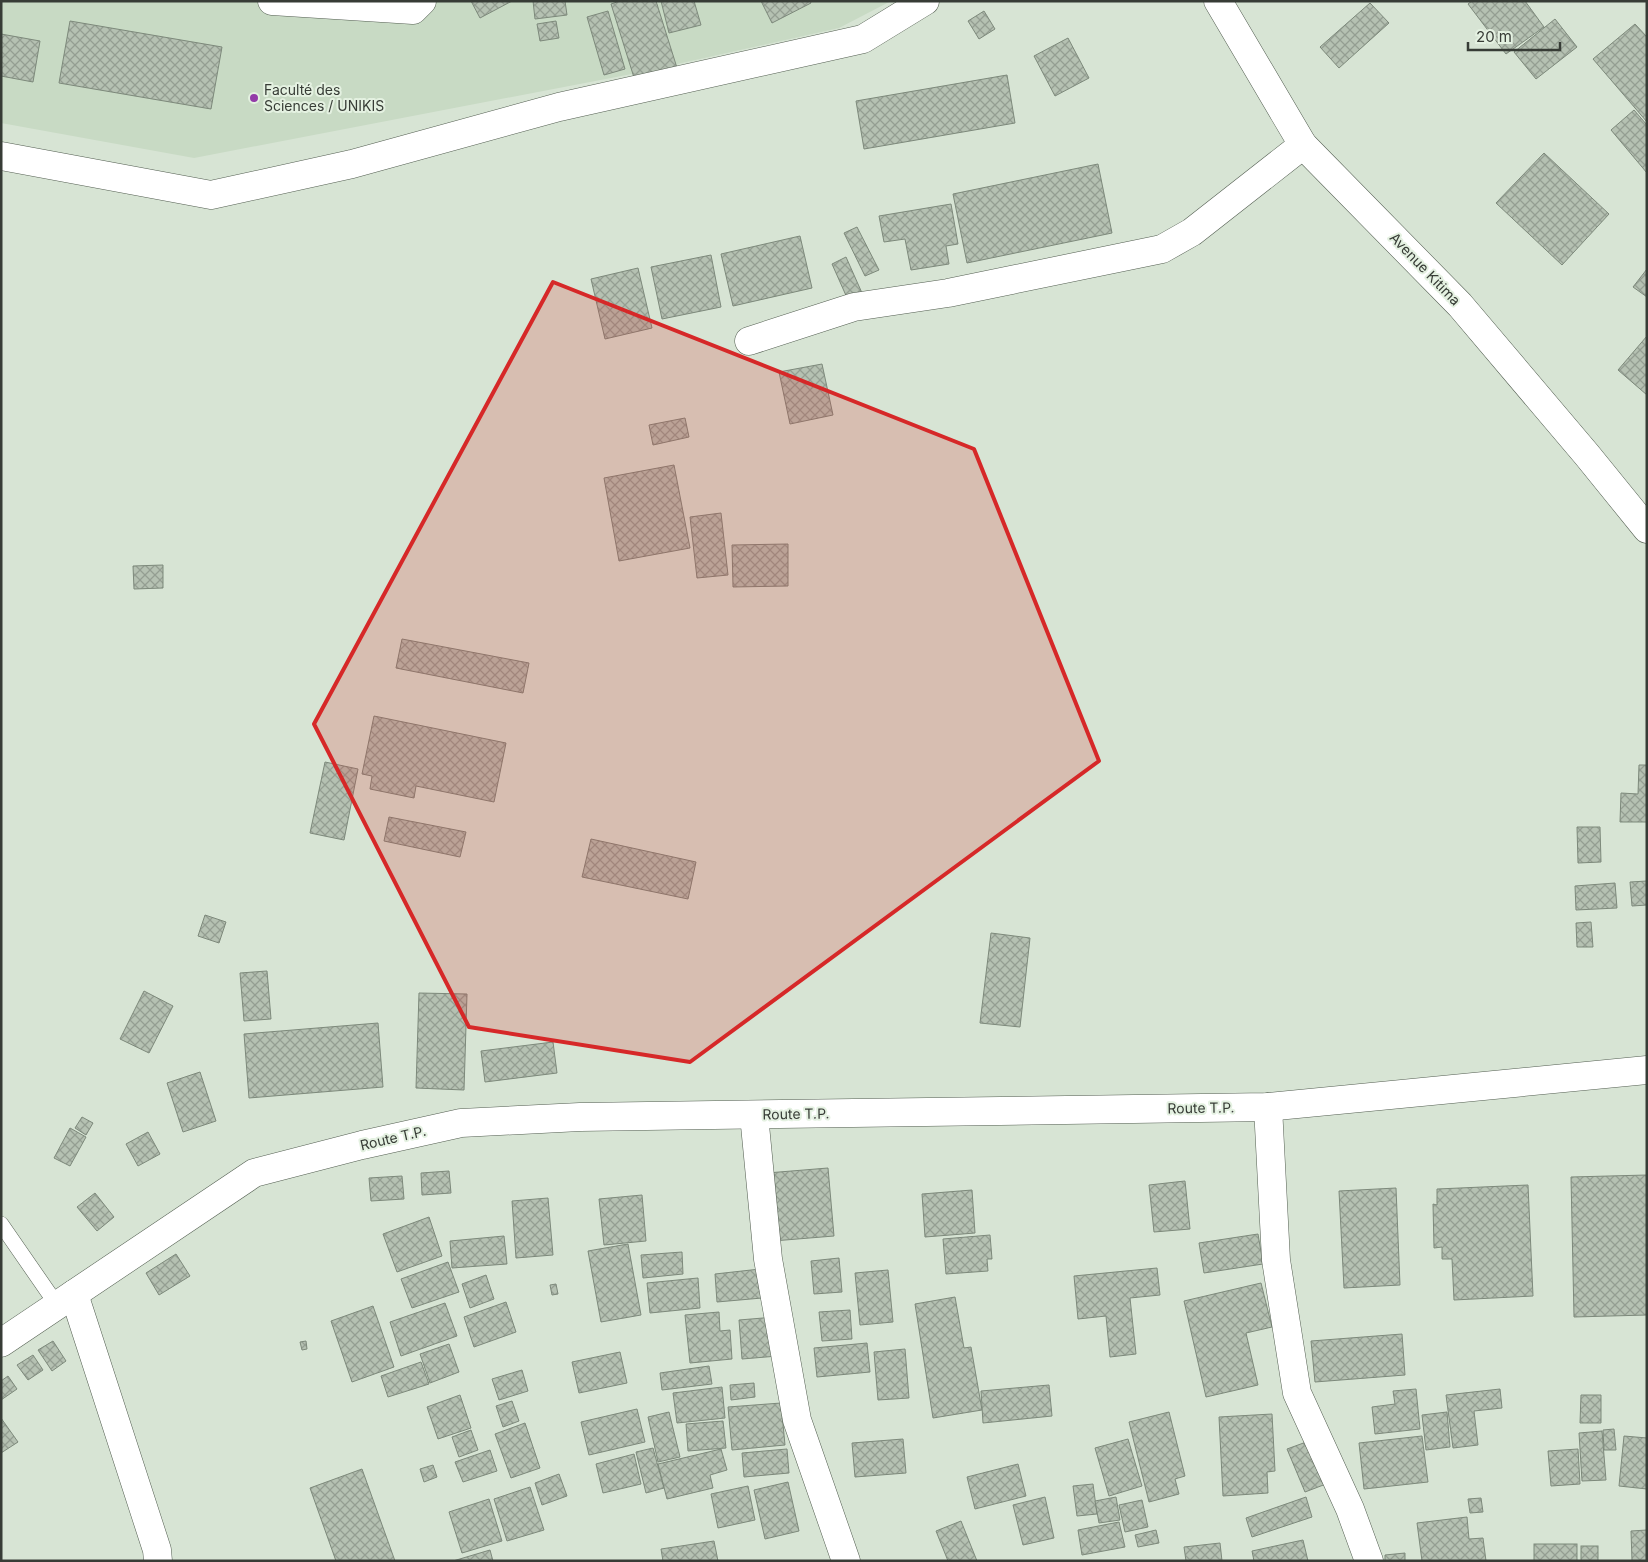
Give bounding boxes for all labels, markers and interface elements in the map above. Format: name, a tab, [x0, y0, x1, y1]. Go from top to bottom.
scale bar	[1468, 20, 1560, 52]
text: 20 m	[1476, 27, 1512, 46]
place label: Faculté des Sciences / UNIKIS	[264, 81, 384, 114]
marker: Faculté des Sciences / UNIKIS	[248, 92, 260, 104]
street label: Avenue Kitima	[1387, 229, 1464, 308]
street label: Route T.P.	[1167, 1098, 1235, 1117]
street label: Route T.P.	[762, 1104, 830, 1123]
street label: Route T.P.	[358, 1122, 428, 1153]

